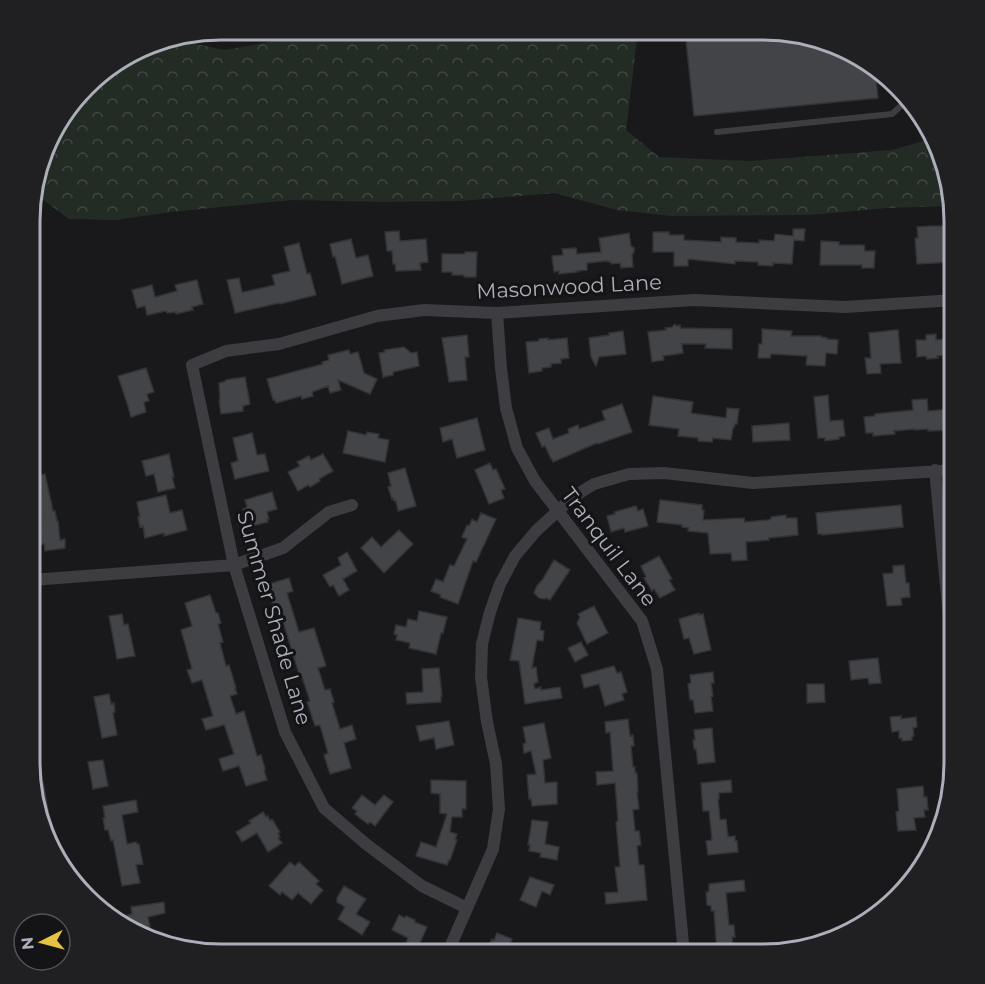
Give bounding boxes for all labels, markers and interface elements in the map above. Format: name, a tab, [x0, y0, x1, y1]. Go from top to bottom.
street label: Masonwood Lane	[476, 269, 662, 304]
street label: Tranquil Lane	[556, 482, 662, 611]
street label: Summer Shade Lane	[232, 508, 317, 728]
north arrow	[12, 912, 72, 972]
text: N	[17, 936, 38, 951]

